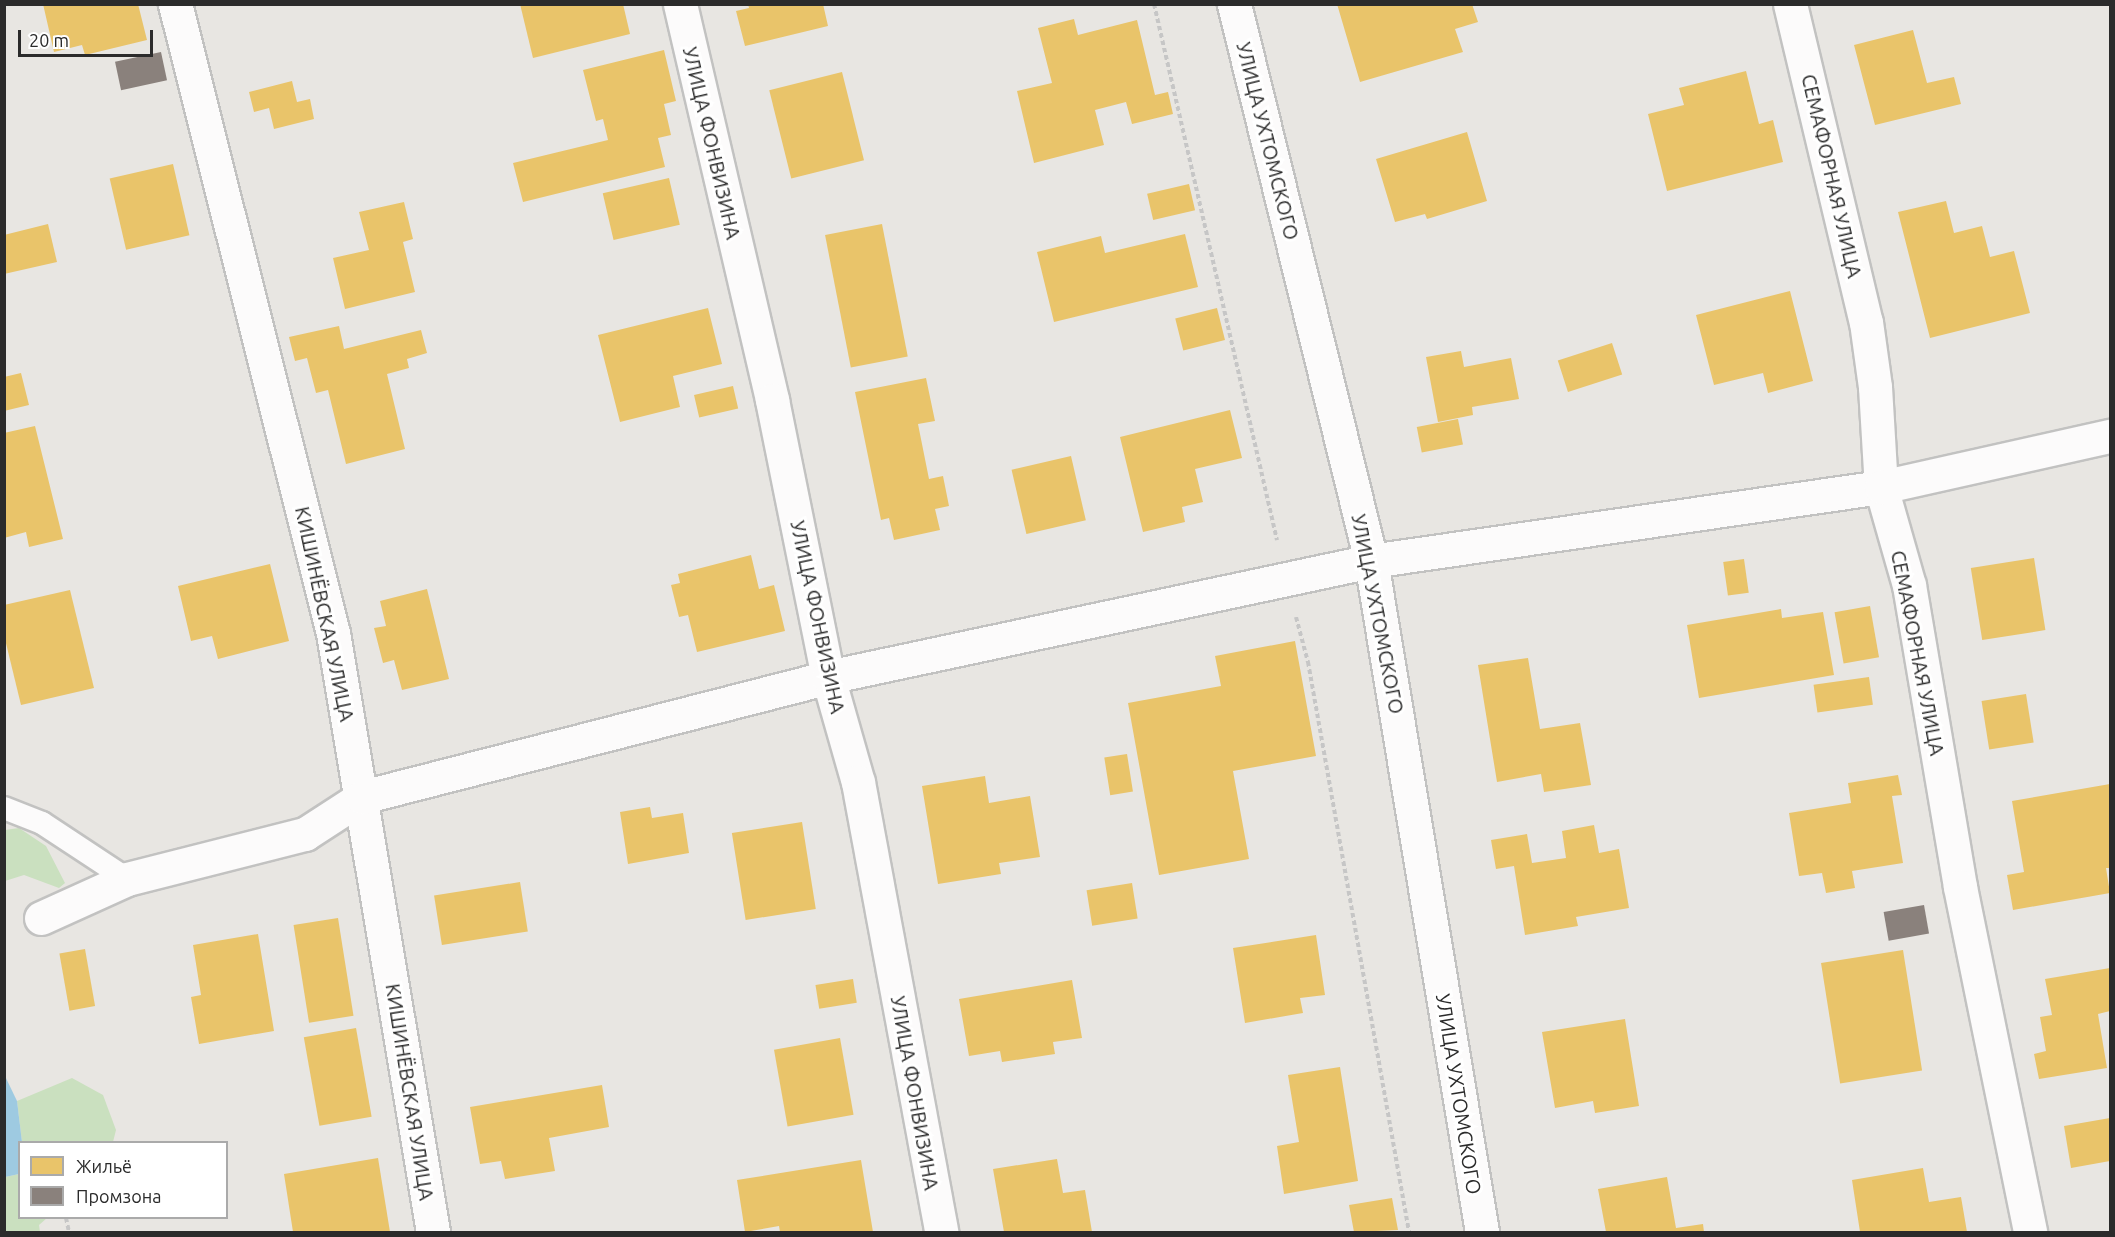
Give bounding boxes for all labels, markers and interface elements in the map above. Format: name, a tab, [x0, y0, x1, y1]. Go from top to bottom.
scale bar	[21, 18, 156, 56]
text: 20 m	[29, 30, 69, 50]
street label: УЛИЦА УХТОМСКОГО	[1232, 40, 1304, 242]
street label: УЛИЦА ФОНВИЗИНА	[678, 45, 746, 241]
street label: СЕМАФОРНАЯ УЛИЦА	[1797, 72, 1867, 280]
street label: КИШИНЁВСКАЯ УЛИЦА	[290, 504, 360, 724]
street label: УЛИЦА УХТОМСКОГО	[1347, 512, 1409, 716]
street label: УЛИЦА ФОНВИЗИНА	[786, 518, 850, 716]
street label: СЕМАФОРНАЯ УЛИЦА	[1886, 548, 1950, 758]
street label: КИШИНЁВСКАЯ УЛИЦА	[381, 982, 439, 1202]
street label: УЛИЦА УХТОМСКОГО	[1431, 992, 1487, 1196]
street label: УЛИЦА ФОНВИЗИНА	[886, 994, 944, 1192]
legend	[18, 1141, 228, 1219]
text: Жильё	[76, 1156, 132, 1176]
text: Промзона	[76, 1186, 161, 1206]

